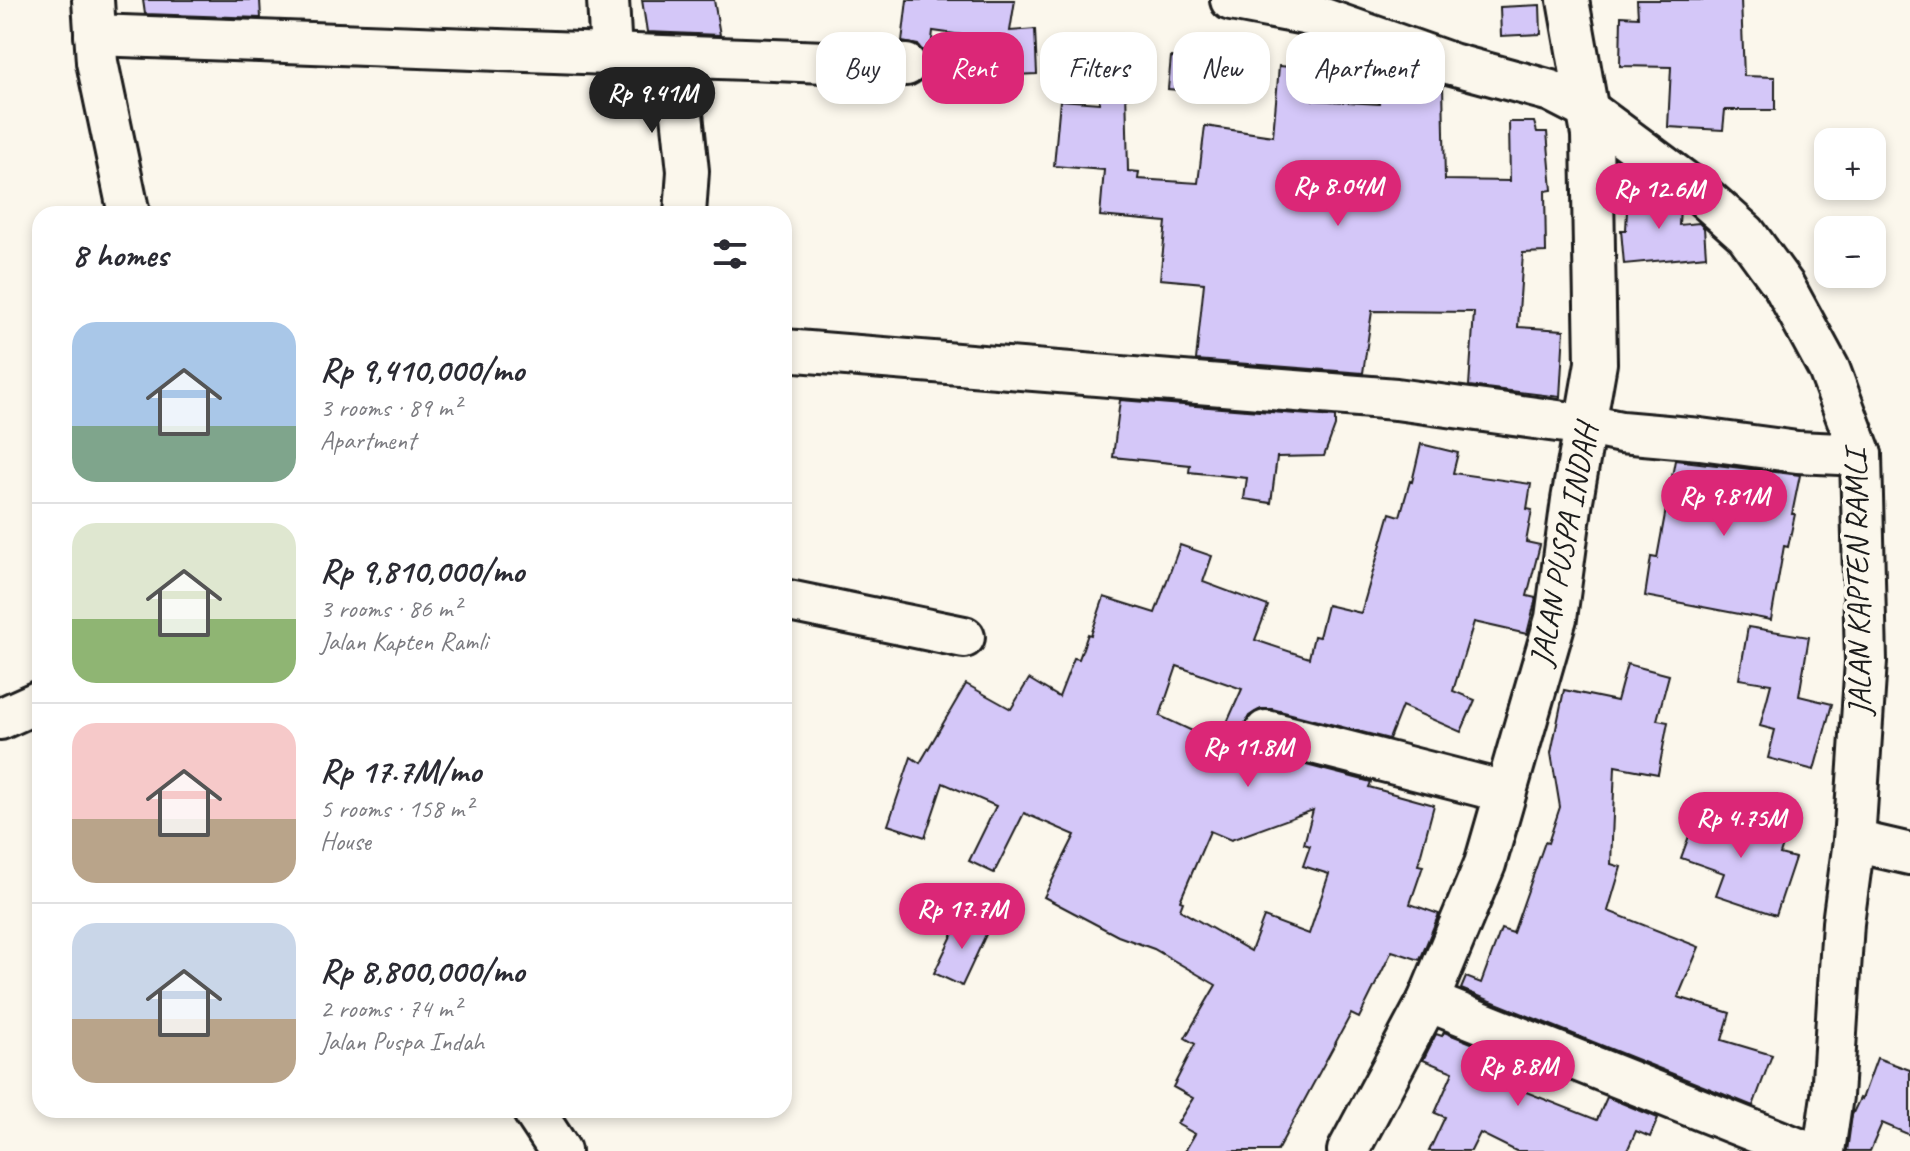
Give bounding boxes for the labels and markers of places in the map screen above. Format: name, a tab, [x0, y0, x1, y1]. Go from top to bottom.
pin: Rp 9.41M	[569, 67, 735, 135]
pin: Rp 8.04M	[1255, 160, 1421, 228]
pin: Rp 12.6M	[1576, 163, 1742, 231]
pin: Rp 9.81M	[1641, 470, 1807, 538]
pin: Rp 11.8M	[1165, 721, 1331, 789]
pin: Rp 4.75M	[1658, 792, 1824, 860]
pin: Rp 17.7M	[879, 883, 1045, 951]
pin: Rp 8.8M	[1444, 1040, 1592, 1108]

